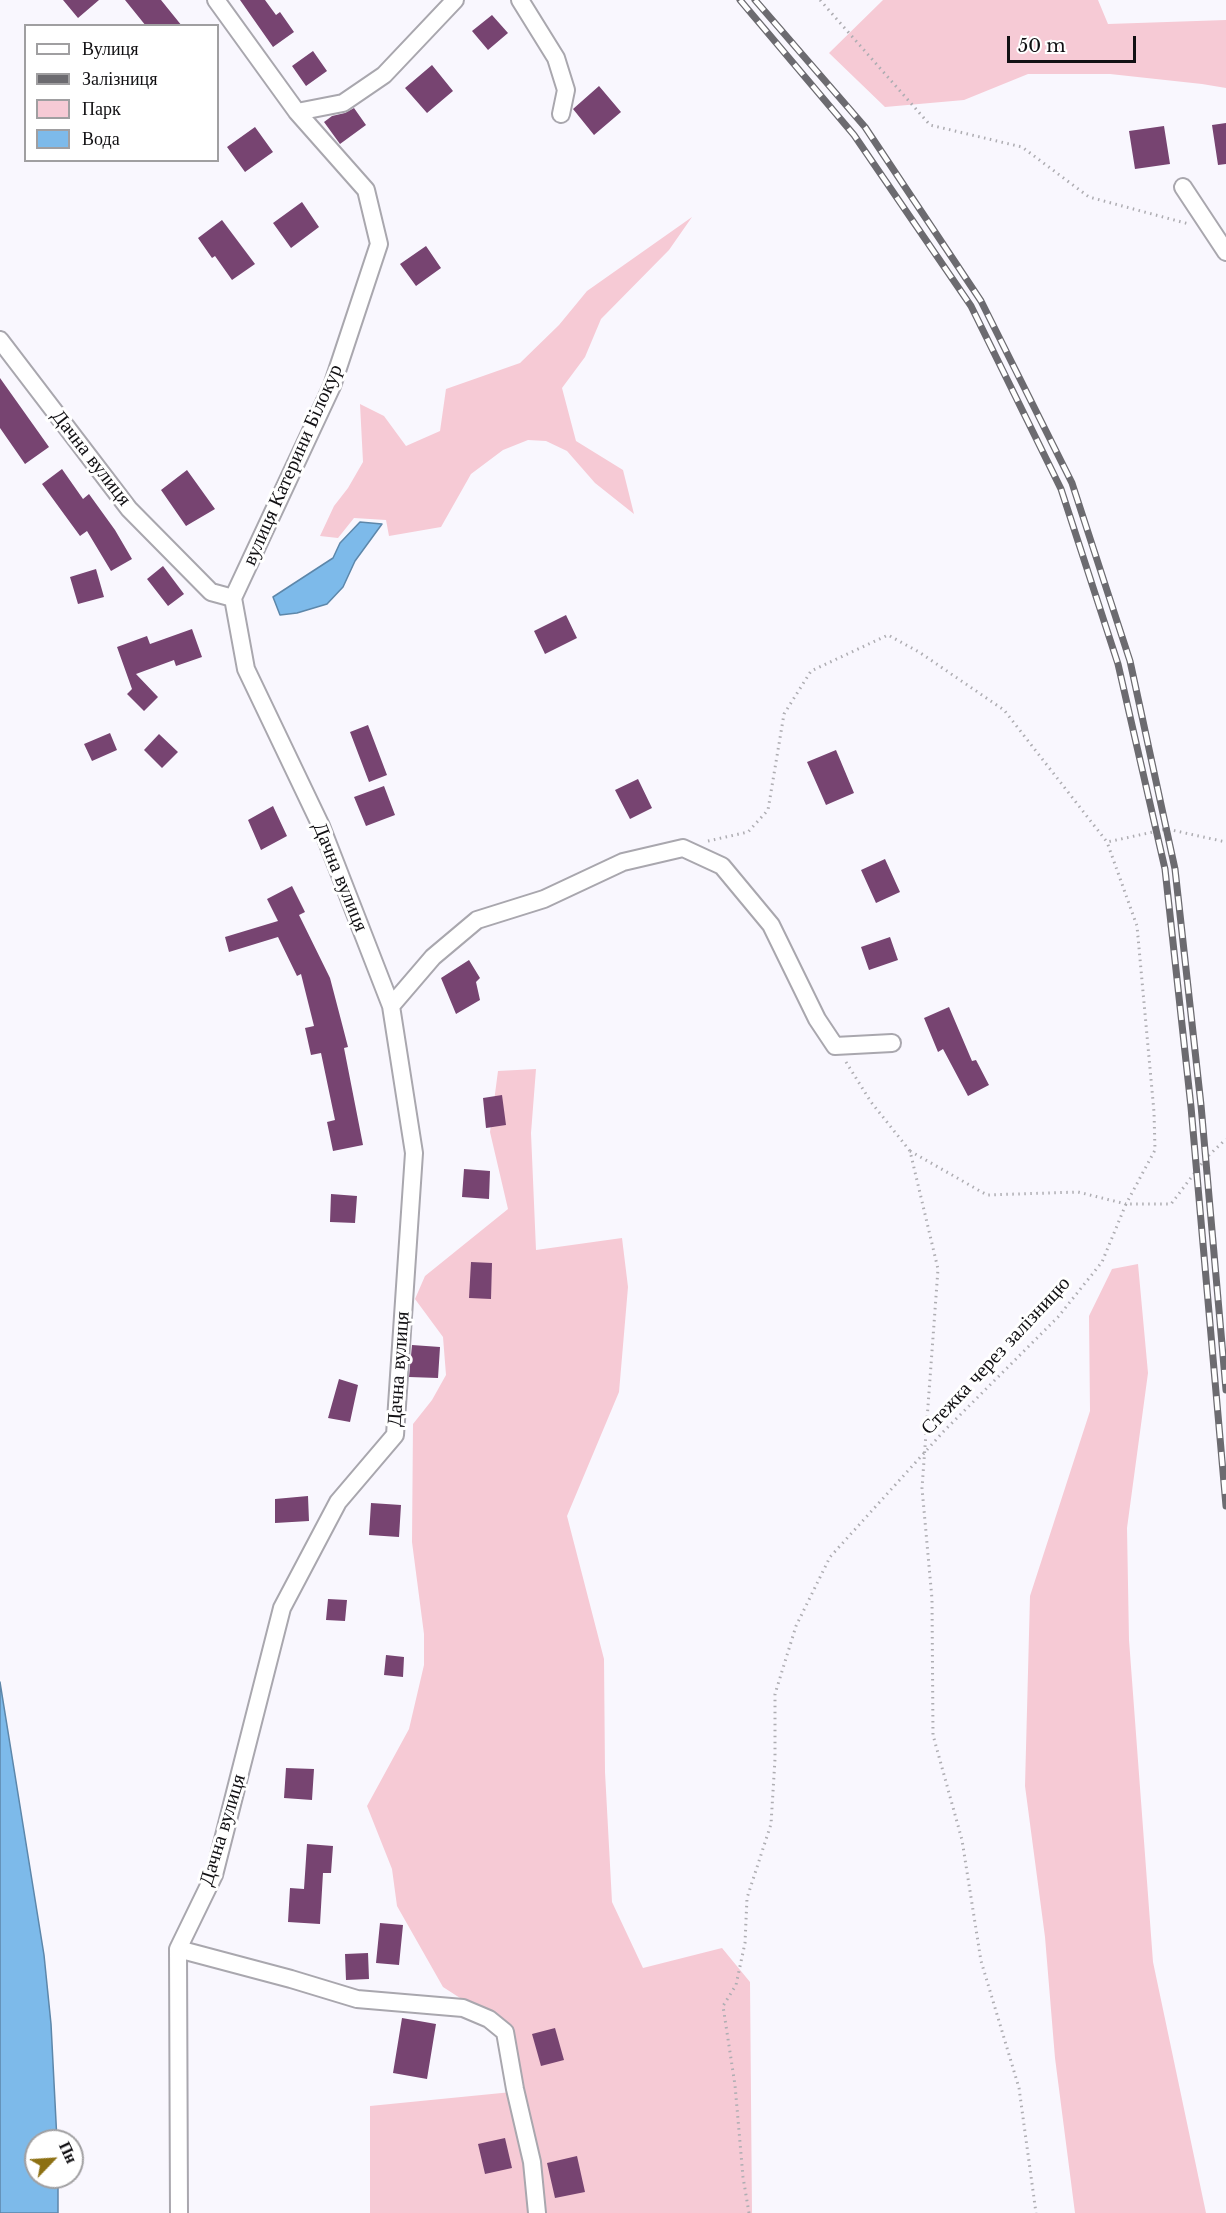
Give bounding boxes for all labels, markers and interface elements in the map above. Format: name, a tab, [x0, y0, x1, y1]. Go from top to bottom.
legend	[24, 24, 219, 162]
scale bar	[1010, 24, 1139, 62]
text: 50 m	[1018, 35, 1066, 57]
text: Вулиця	[82, 38, 139, 60]
text: Залізниця	[82, 68, 157, 90]
text: Парк	[82, 98, 121, 120]
text: Вода	[82, 128, 120, 150]
street label: вулиця Катерини Білокур	[238, 361, 348, 569]
street label: Дачна вулиця	[46, 405, 136, 511]
street label: Дачна вулиця	[307, 819, 373, 935]
street label: Стежка через залізницю	[916, 1272, 1076, 1440]
street label: Дачна вулиця	[383, 1311, 415, 1427]
street label: Дачна вулиця	[195, 1771, 251, 1889]
north arrow	[24, 2129, 84, 2189]
text: Пн	[55, 2138, 82, 2166]

